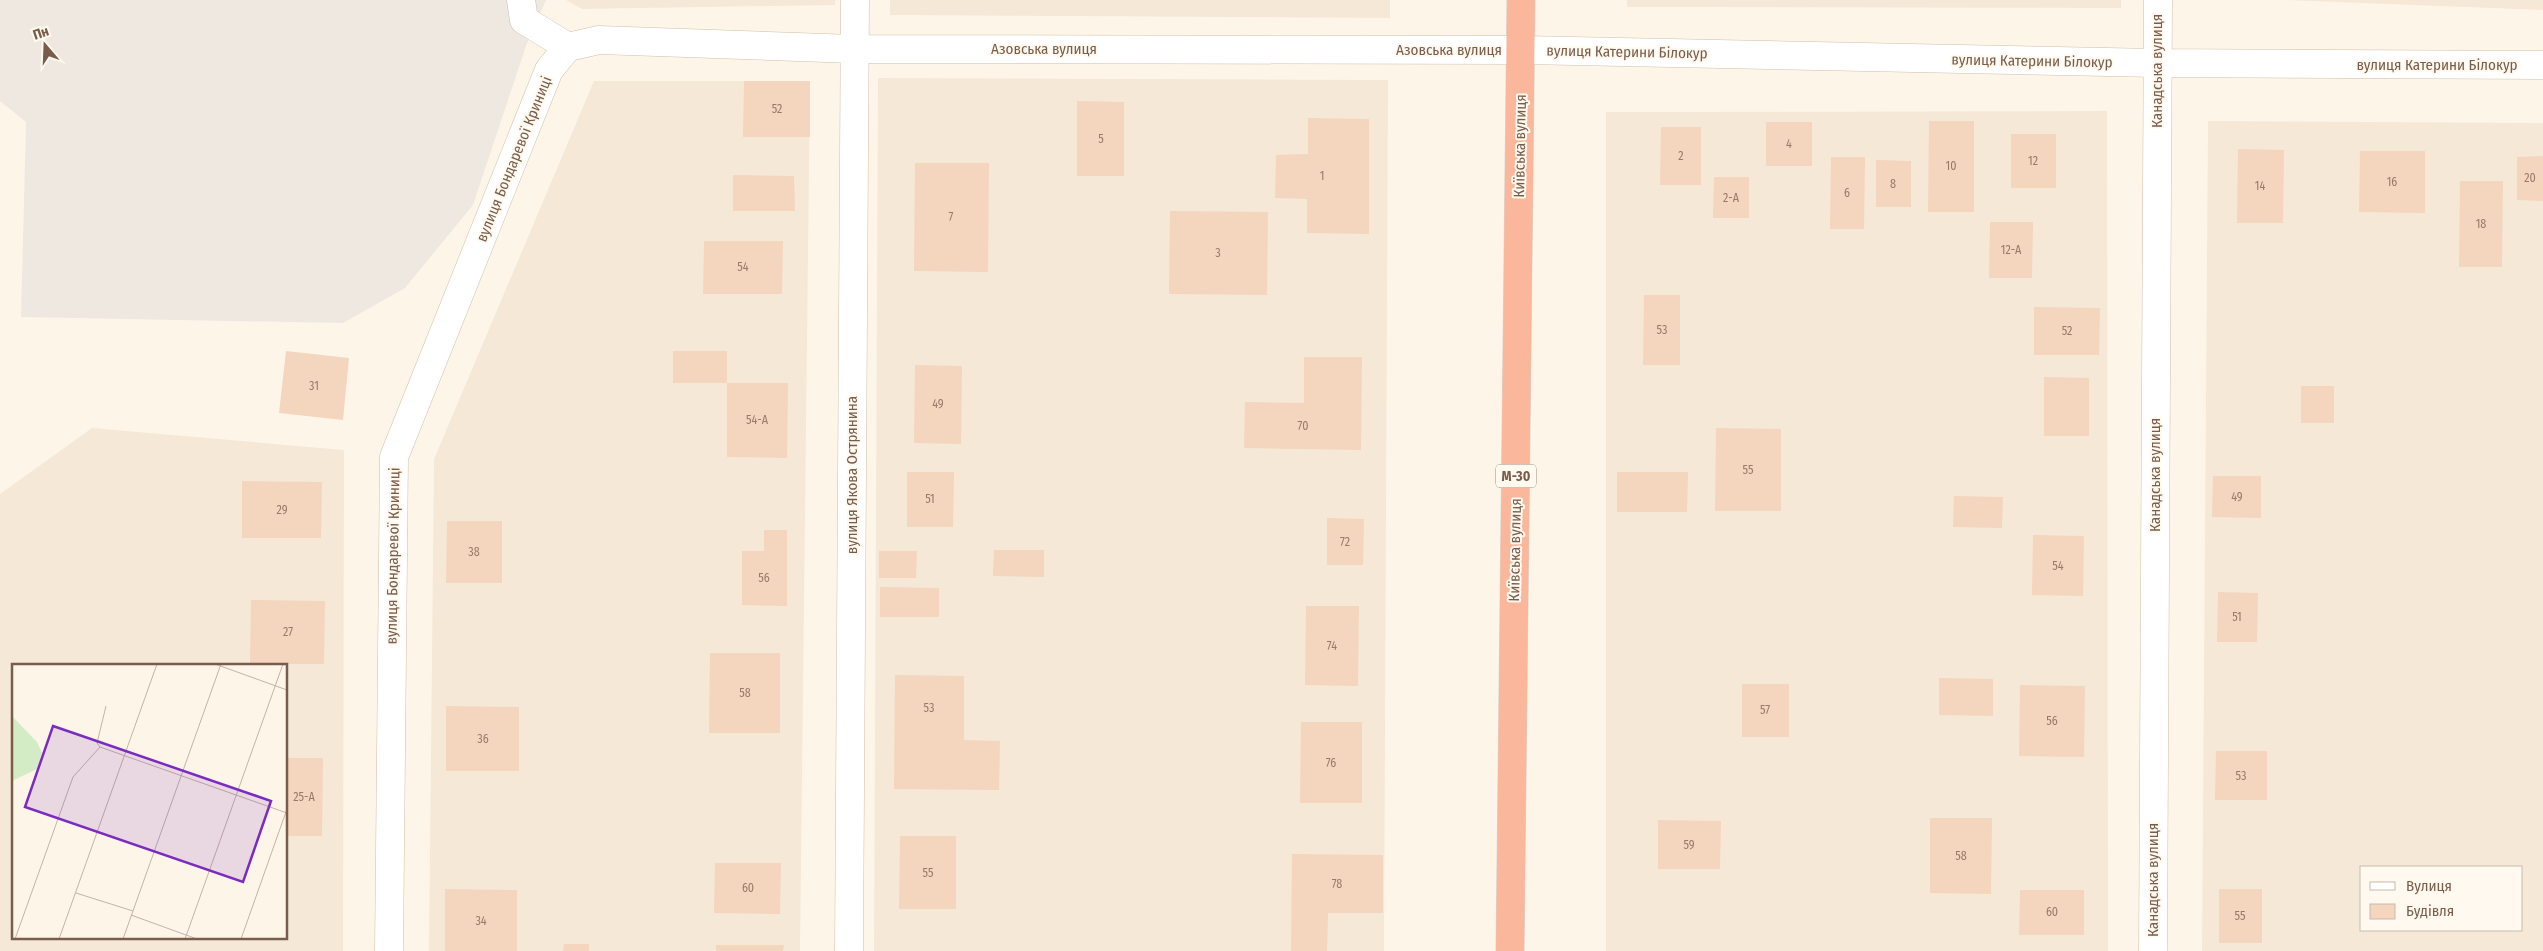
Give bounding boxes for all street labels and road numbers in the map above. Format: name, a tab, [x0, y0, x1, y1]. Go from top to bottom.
street label: Канадська вулиця	[2148, 14, 2166, 128]
street label: Азовська вулиця	[991, 40, 1097, 58]
street label: Азовська вулиця	[1396, 41, 1502, 59]
street label: вулиця Катерини Білокур	[1546, 42, 1708, 62]
street label: вулиця Катерини Білокур	[1951, 51, 2113, 71]
street label: вулиця Катерини Білокур	[2356, 56, 2518, 74]
street label: вулиця Бондаревої Криниці	[472, 74, 556, 244]
street label: Київська вулиця	[1510, 94, 1530, 198]
street label: вулиця Якова Острянина	[843, 396, 861, 554]
street label: Канадська вулиця	[2146, 418, 2164, 532]
road number: М-30	[1496, 464, 1536, 488]
street label: вулиця Бондаревої Криниці	[382, 467, 404, 645]
street label: Київська вулиця	[1505, 498, 1525, 602]
street label: Канадська вулиця	[2144, 823, 2162, 937]

